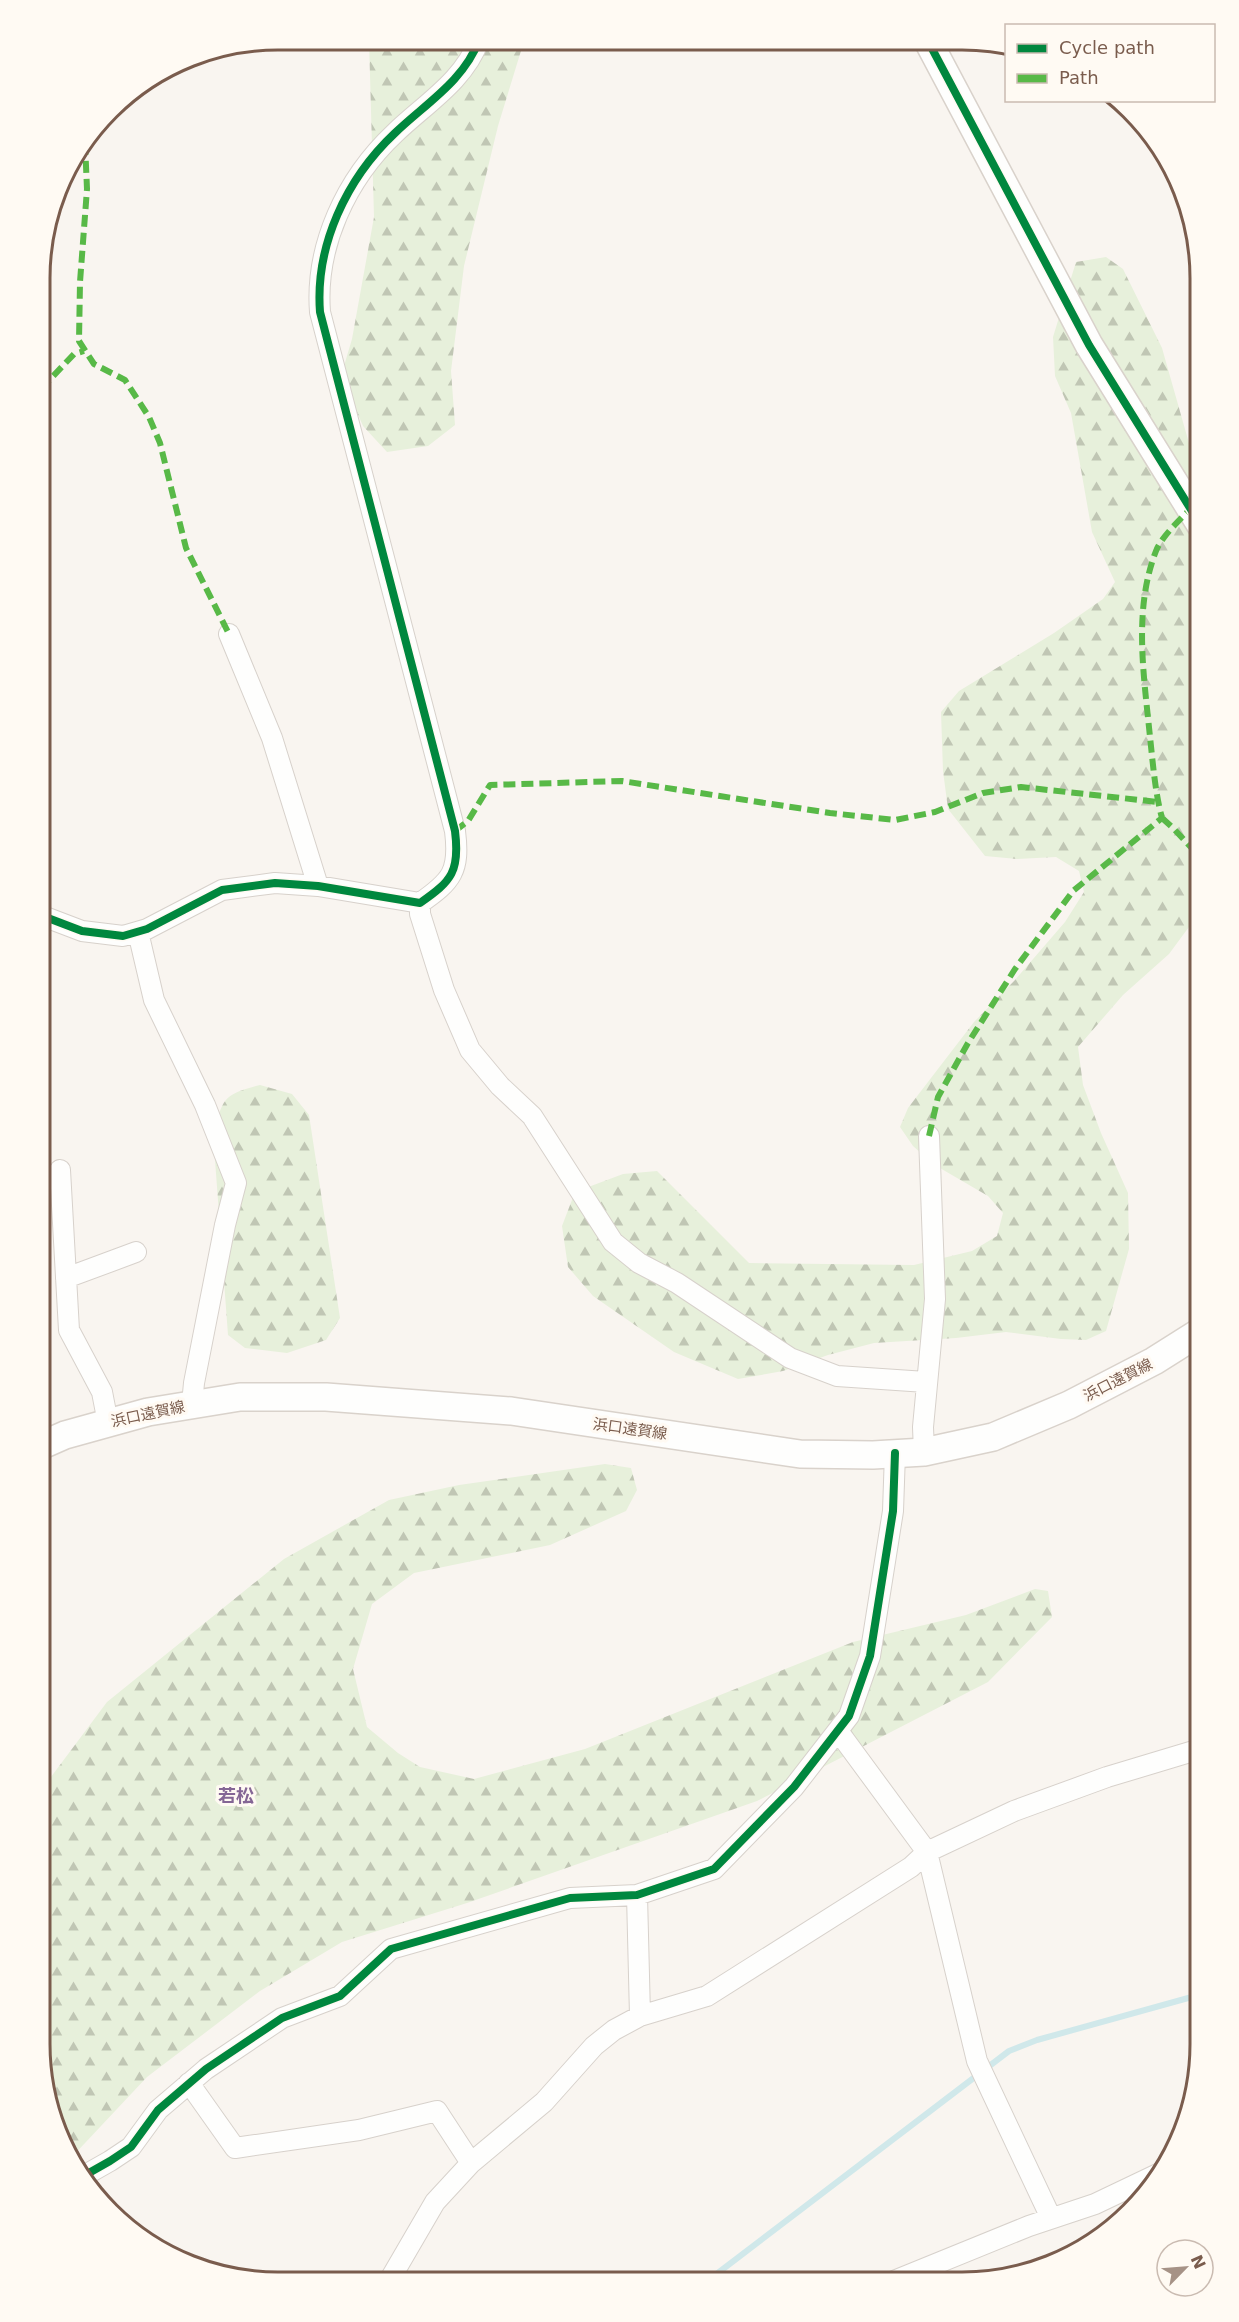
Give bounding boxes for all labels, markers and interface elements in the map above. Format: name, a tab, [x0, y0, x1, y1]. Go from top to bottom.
legend	[1005, 24, 1215, 102]
text: Cycle path	[1059, 37, 1155, 58]
text: Path	[1059, 67, 1099, 88]
street label: 浜口遠賀線	[1080, 1355, 1156, 1405]
street label: 浜口遠賀線	[109, 1397, 187, 1431]
street label: 浜口遠賀線	[592, 1415, 668, 1443]
district label: 若松	[218, 1785, 254, 1806]
north arrow	[1155, 2238, 1215, 2298]
text: N	[1187, 2252, 1210, 2272]

